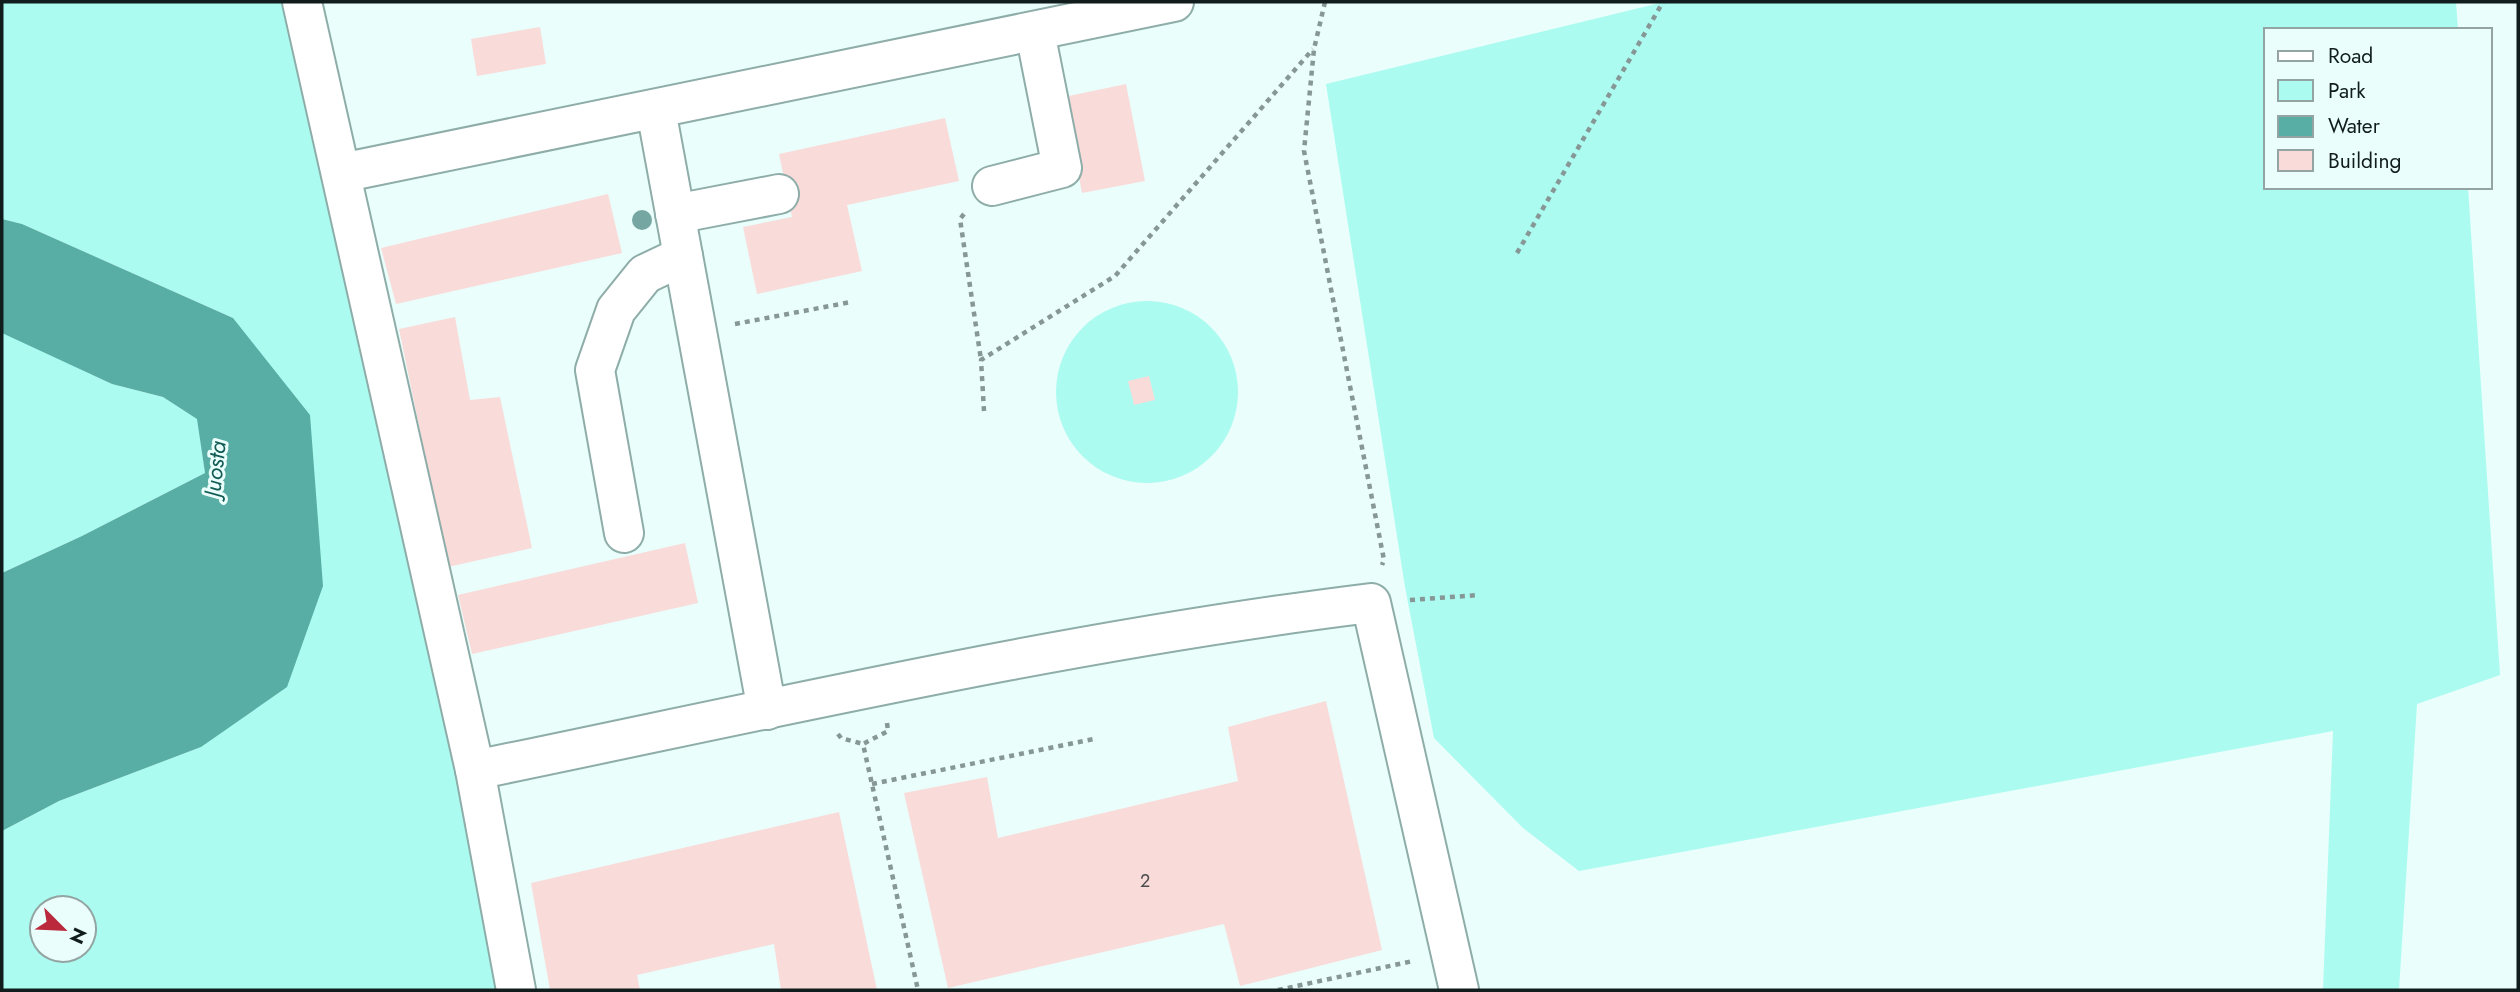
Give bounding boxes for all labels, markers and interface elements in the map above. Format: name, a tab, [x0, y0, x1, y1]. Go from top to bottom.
legend	[2264, 28, 2492, 189]
text: Road	[2328, 41, 2373, 71]
text: Park	[2328, 76, 2366, 106]
text: Water	[2328, 111, 2381, 141]
text: Building	[2328, 146, 2401, 176]
water label: Juosta	[195, 439, 235, 503]
house number: 2	[1140, 868, 1150, 894]
north arrow	[28, 894, 98, 964]
text: N	[63, 923, 93, 948]

